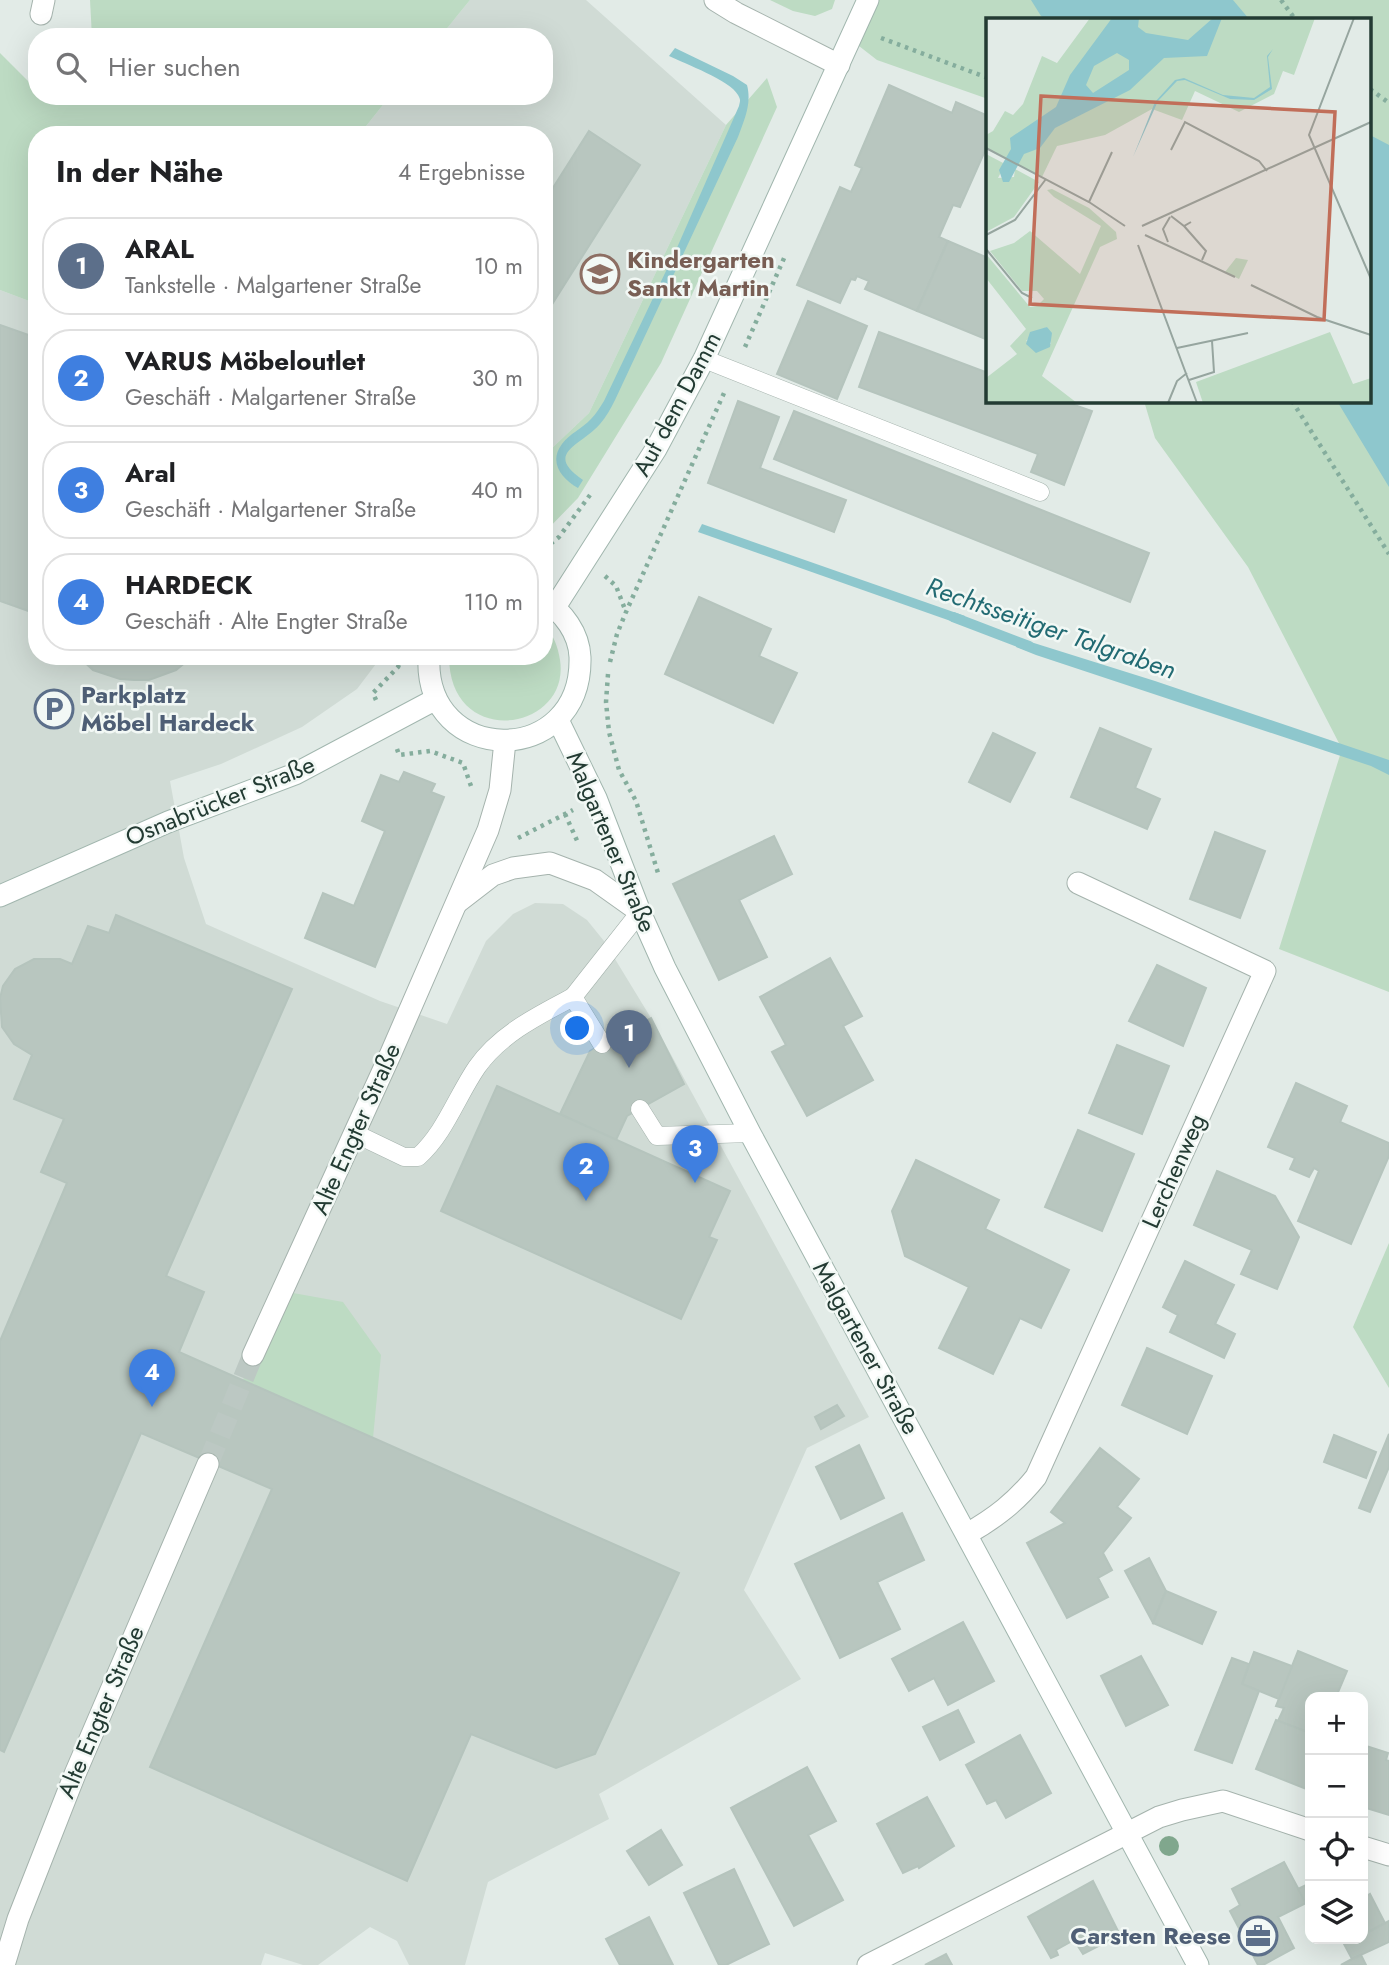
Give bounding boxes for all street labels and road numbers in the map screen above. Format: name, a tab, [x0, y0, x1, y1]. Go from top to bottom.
street label: Auf dem Damm	[624, 325, 729, 482]
street label: Malgartener Straße	[558, 746, 665, 938]
street label: Osnabrücker Straße	[120, 747, 320, 854]
street label: Alte Engter Straße	[302, 1037, 409, 1220]
street label: Lerchenweg	[1133, 1108, 1214, 1234]
street label: Malgartener Straße	[804, 1255, 929, 1441]
street label: Alte Engter Straße	[48, 1620, 153, 1803]

